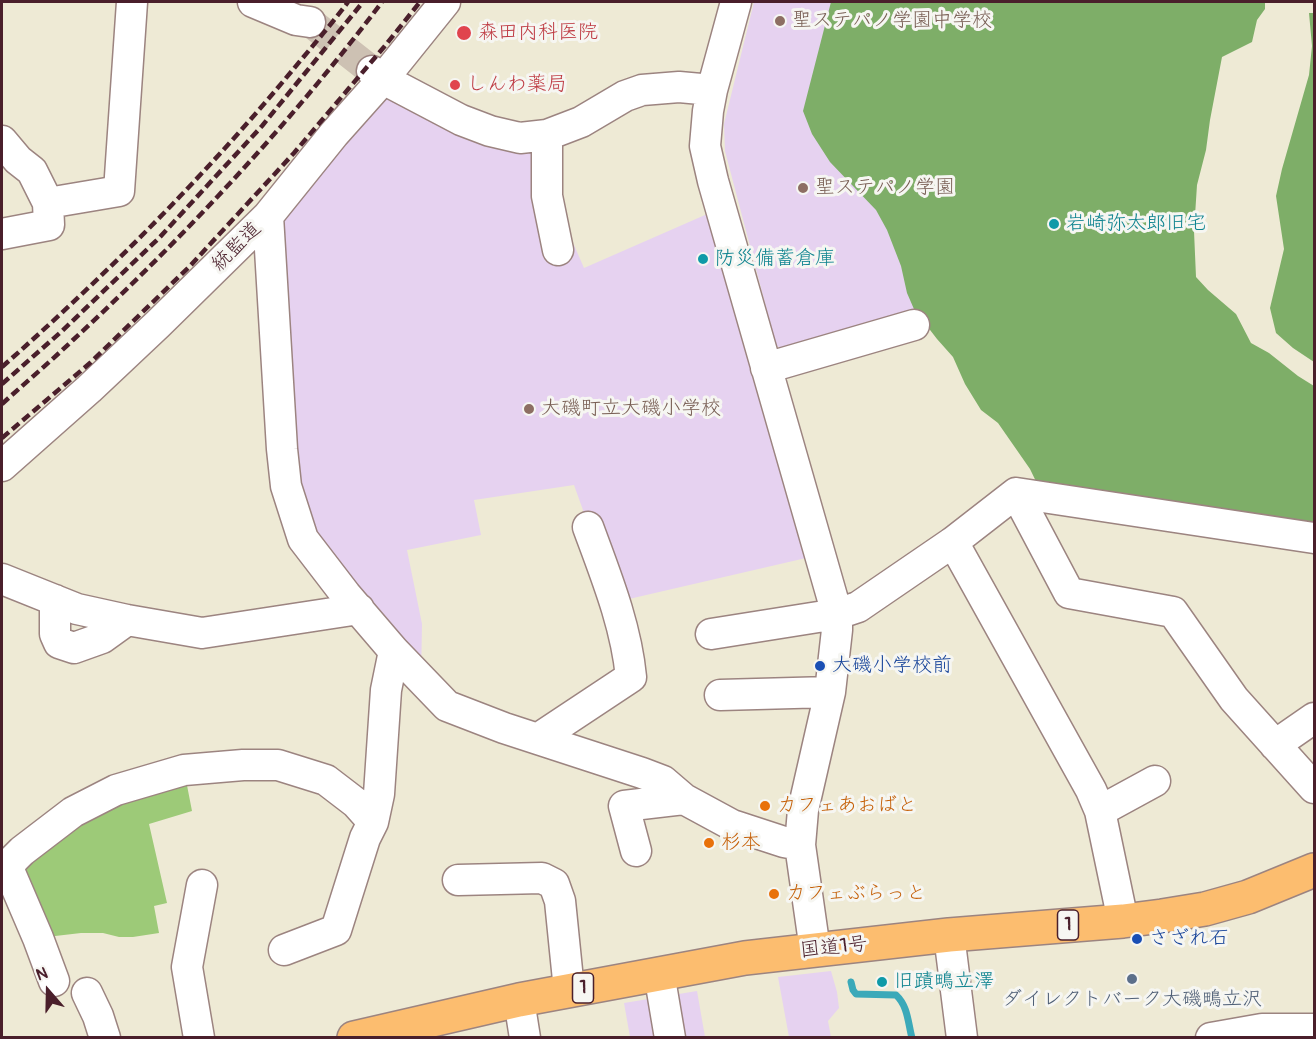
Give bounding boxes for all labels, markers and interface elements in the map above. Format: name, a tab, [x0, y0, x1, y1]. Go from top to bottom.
place label: 聖ステパノ学園中学校	[792, 9, 992, 33]
marker: 聖ステパノ学園中学校	[773, 14, 787, 28]
place label: 森田内科医院	[478, 21, 598, 45]
marker: 森田内科医院	[455, 24, 473, 42]
place label: しんわ薬局	[467, 73, 567, 97]
marker: しんわ薬局	[448, 78, 462, 92]
place label: 聖ステパノ学園	[815, 176, 955, 200]
marker: 聖ステパノ学園	[796, 181, 810, 195]
place label: 岩崎弥太郎旧宅	[1066, 212, 1206, 236]
street label: 統監道	[207, 217, 267, 277]
marker: 岩崎弥太郎旧宅	[1047, 217, 1061, 231]
place label: 防災備蓄倉庫	[715, 247, 835, 271]
marker: 防災備蓄倉庫	[696, 252, 710, 266]
place label: 大磯町立大磯小学校	[541, 397, 721, 421]
marker: 大磯町立大磯小学校	[522, 402, 536, 416]
place label: 大磯小学校前	[832, 654, 952, 678]
marker: 大磯小学校前	[813, 659, 827, 673]
place label: カフェあおばと	[777, 794, 917, 818]
marker: カフェあおばと	[758, 799, 772, 813]
place label: 杉本	[721, 831, 761, 855]
marker: 杉本	[702, 836, 716, 850]
place label: カフェぶらっと	[786, 882, 926, 906]
marker: カフェぶらっと	[767, 887, 781, 901]
road number: 1	[1058, 910, 1078, 940]
place label: さざれ石	[1149, 927, 1229, 951]
marker: さざれ石	[1130, 932, 1144, 946]
street label: 国道1号	[799, 933, 869, 963]
north arrow	[18, 961, 78, 1021]
text: N	[33, 963, 50, 985]
place label: 旧蹟鴫立澤	[894, 970, 994, 994]
marker: ダイレクトバーク大磯鴫立沢	[1125, 972, 1139, 986]
road number: 1	[572, 973, 594, 1003]
marker: 旧蹟鴫立澤	[875, 975, 889, 989]
place label: ダイレクトバーク大磯鴫立沢	[1002, 988, 1262, 1012]

